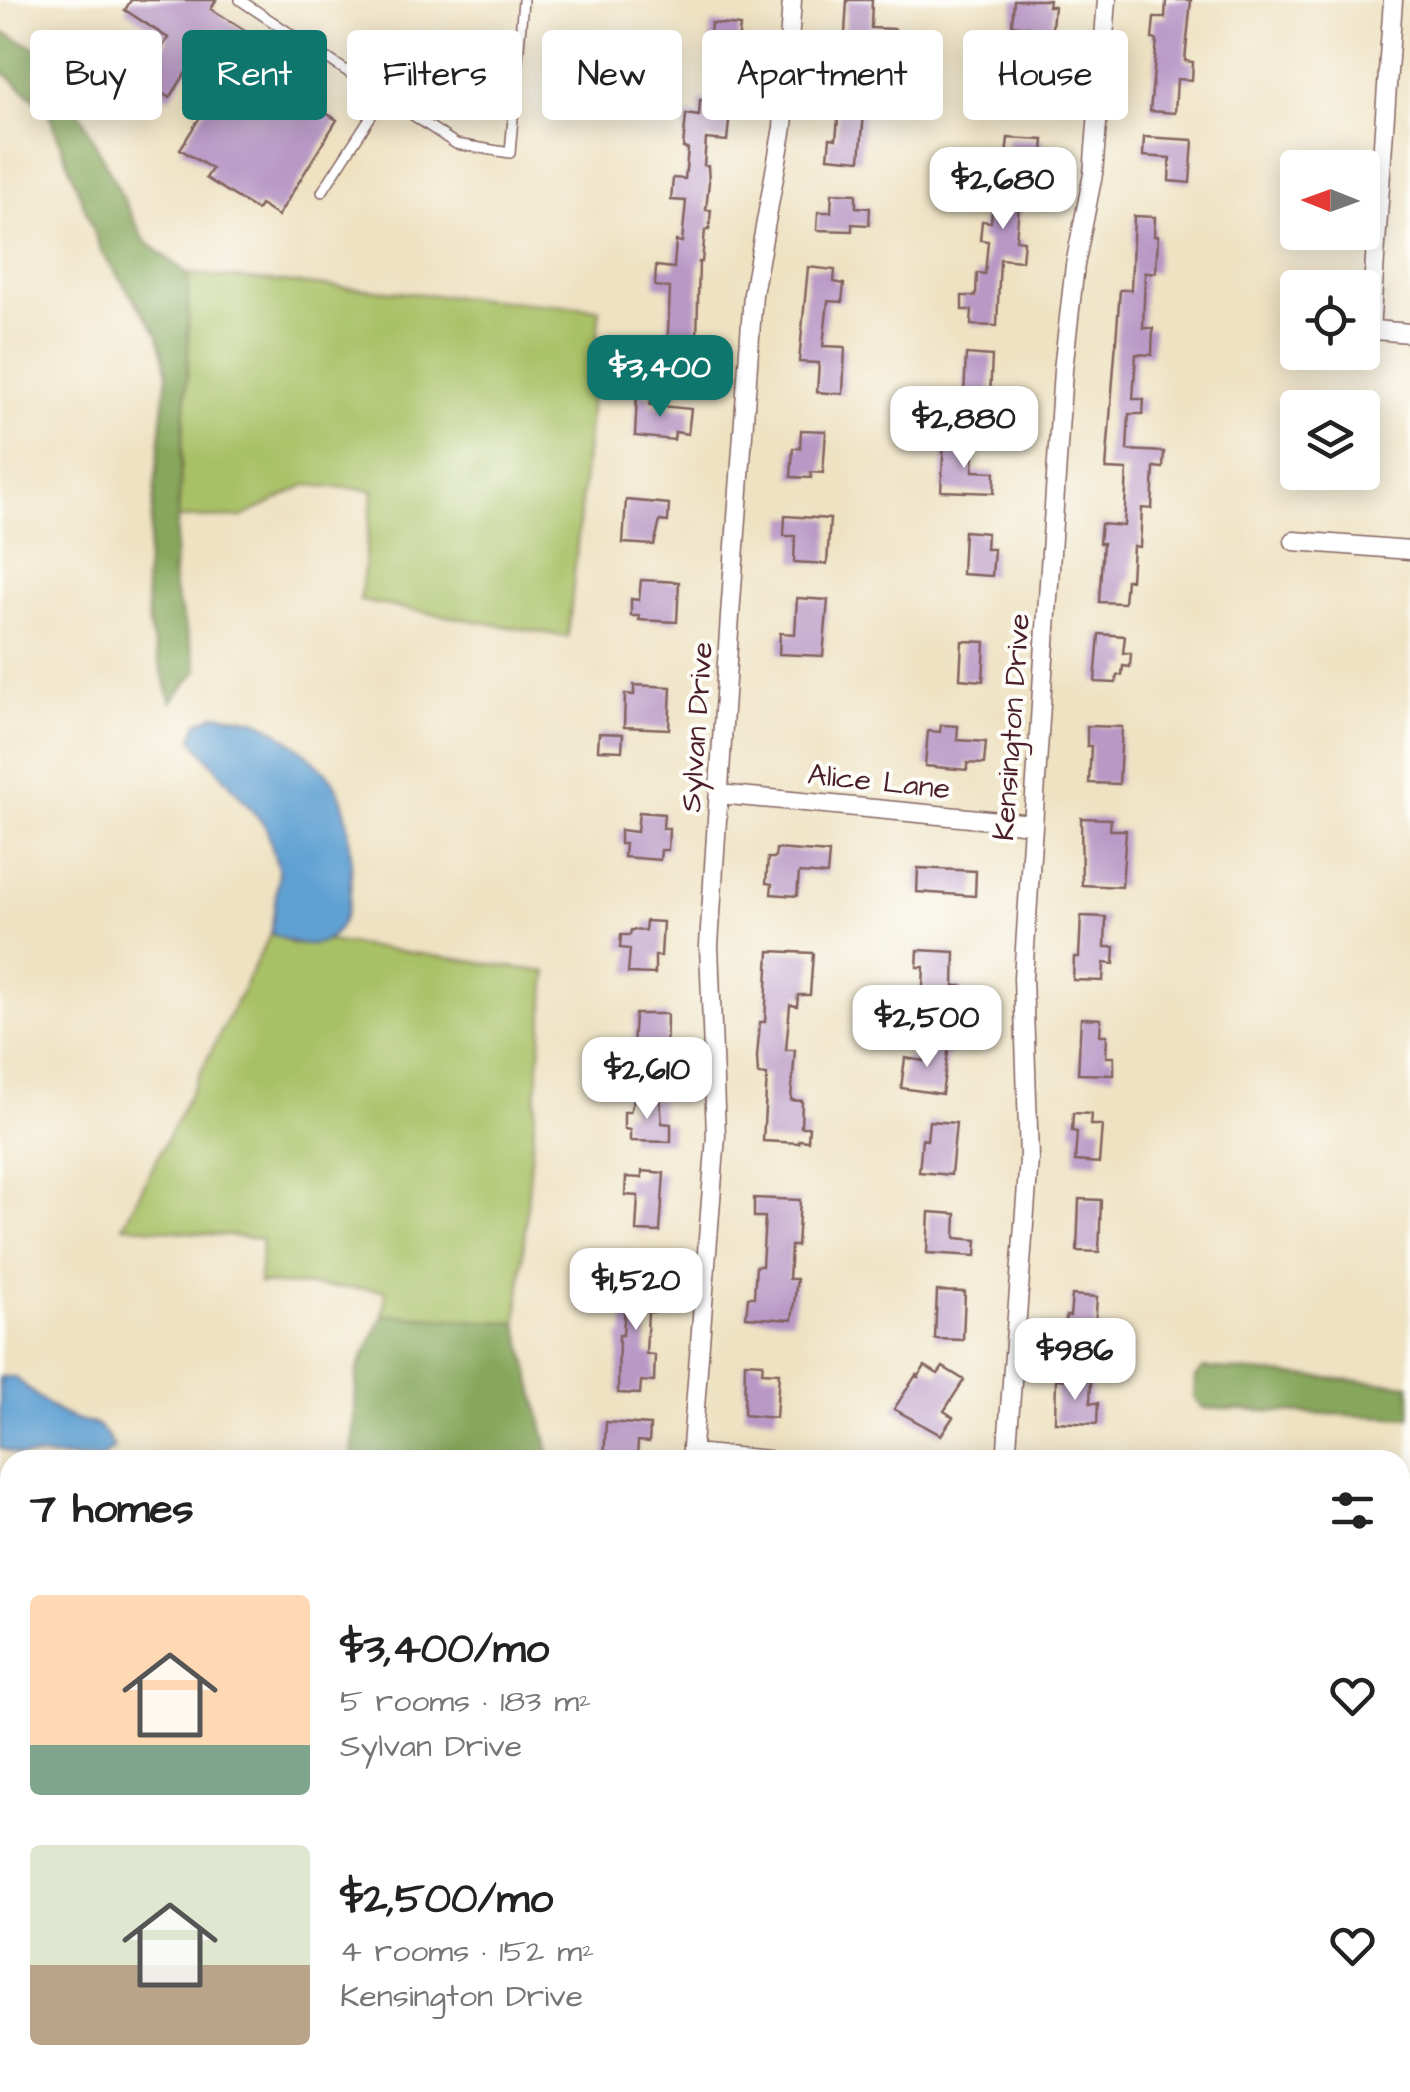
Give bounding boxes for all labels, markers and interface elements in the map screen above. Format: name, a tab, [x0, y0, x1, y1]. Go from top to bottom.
chip: Buy	[30, 30, 162, 120]
chip: Rent	[182, 30, 327, 120]
chip: Filters	[347, 30, 522, 120]
chip: New	[542, 30, 682, 120]
chip: Apartment	[702, 30, 943, 120]
chip: House	[963, 30, 1128, 120]
pin: $2,680	[922, 147, 1084, 232]
north arrow	[1280, 150, 1380, 250]
map controls	[1280, 150, 1380, 490]
text: $2,680	[952, 157, 1054, 202]
button: locate	[1280, 270, 1380, 370]
pin: $3,400	[579, 335, 741, 420]
text: $3,400	[609, 345, 711, 390]
pin: $2,880	[883, 386, 1045, 471]
button: layers	[1280, 390, 1380, 490]
text: $2,880	[912, 396, 1016, 441]
street label: Kensington Drive	[983, 612, 1042, 842]
street label: Sylvan Drive	[670, 641, 725, 814]
street label: Alice Lane	[806, 754, 952, 810]
pin: $2,500	[846, 985, 1008, 1070]
text: $2,500	[875, 995, 979, 1040]
pin: $2,610	[566, 1037, 728, 1122]
text: $2,610	[604, 1047, 690, 1092]
pin: $1,520	[555, 1248, 717, 1333]
text: $1,520	[592, 1258, 680, 1303]
pin: $986	[1016, 1318, 1134, 1403]
text: $986	[1037, 1328, 1113, 1373]
text: 7 homes	[30, 1481, 194, 1539]
icon: filters	[1325, 1483, 1380, 1538]
text: $3,400/mo	[340, 1621, 549, 1679]
icon: home	[110, 1635, 230, 1755]
icon: heart	[1325, 1668, 1380, 1723]
text: 5 rooms · 183 m²	[340, 1679, 591, 1724]
text: Sylvan Drive	[340, 1724, 522, 1769]
text: $2,500/mo	[340, 1871, 553, 1929]
icon: home	[110, 1885, 230, 2005]
icon: heart	[1325, 1918, 1380, 1973]
text: 4 rooms · 152 m²	[340, 1929, 594, 1974]
text: Kensington Drive	[340, 1974, 583, 2019]

